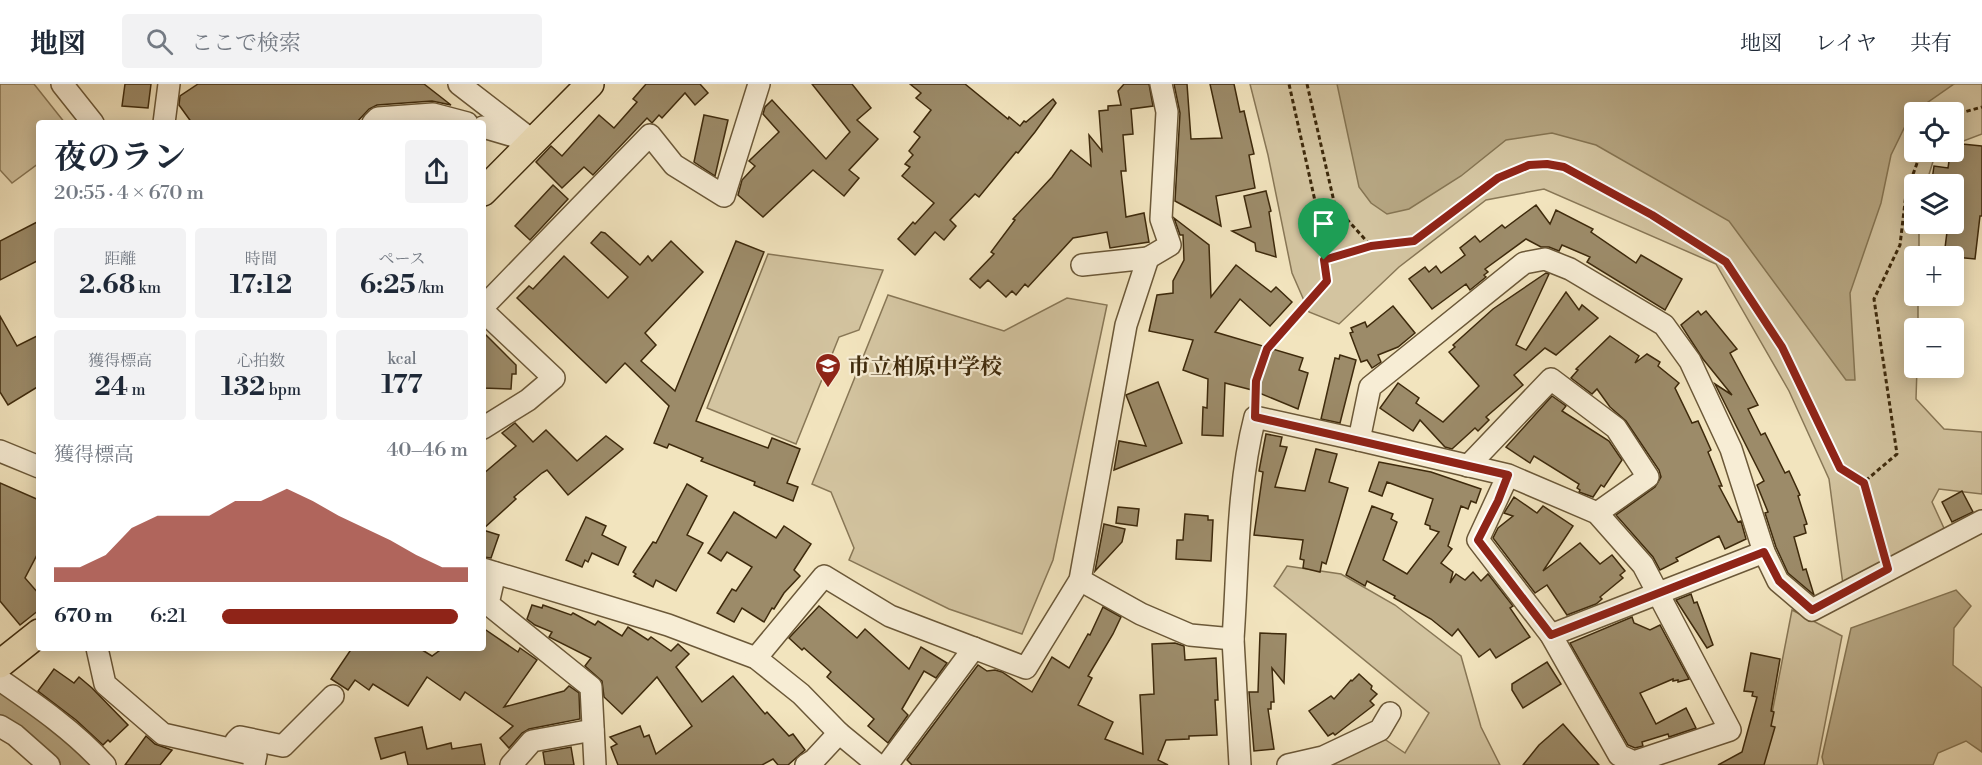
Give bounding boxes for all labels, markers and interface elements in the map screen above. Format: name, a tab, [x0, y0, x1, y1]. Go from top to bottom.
search box	[122, 14, 542, 68]
icon: search	[143, 25, 176, 58]
text: 地図	[30, 27, 86, 62]
text: ここで検索	[191, 30, 301, 57]
text: 地図	[1740, 31, 1782, 57]
text: レイヤ	[1815, 31, 1877, 57]
text: 共有	[1910, 31, 1952, 57]
map controls	[1904, 102, 1964, 378]
button: locate	[1904, 102, 1964, 162]
text: 夜のラン	[54, 138, 186, 179]
button: share	[405, 140, 468, 203]
button: layers	[1904, 174, 1964, 234]
text: 20:55 · 4 × 670 m	[54, 181, 204, 206]
pin	[1298, 198, 1349, 260]
icon: arrive	[1307, 207, 1340, 240]
button: +	[1904, 246, 1964, 306]
text: 距離	[104, 249, 136, 269]
text: 時間	[245, 249, 277, 269]
text: ペース	[378, 249, 426, 269]
text: 2.68	[79, 269, 135, 301]
text: 17:12	[230, 269, 292, 301]
text: 6:25	[360, 269, 416, 301]
text: km	[135, 278, 161, 298]
text: /km	[416, 278, 444, 298]
button: −	[1904, 318, 1964, 378]
text: kcal	[387, 349, 417, 369]
text: 獲得標高	[88, 351, 152, 371]
text: 心拍数	[237, 351, 285, 371]
school or university icon: 市立柏原中学校	[813, 351, 843, 389]
place label: 市立柏原中学校	[848, 354, 1002, 381]
text: 177	[381, 369, 423, 401]
text: 24	[94, 371, 128, 403]
text: 132	[221, 371, 265, 403]
text: m	[128, 380, 146, 400]
text: bpm	[265, 380, 301, 400]
text: 40–46 m	[386, 438, 468, 463]
text: 獲得標高	[54, 443, 134, 468]
text: 670 m	[54, 604, 113, 629]
text: 6:21	[150, 604, 187, 629]

